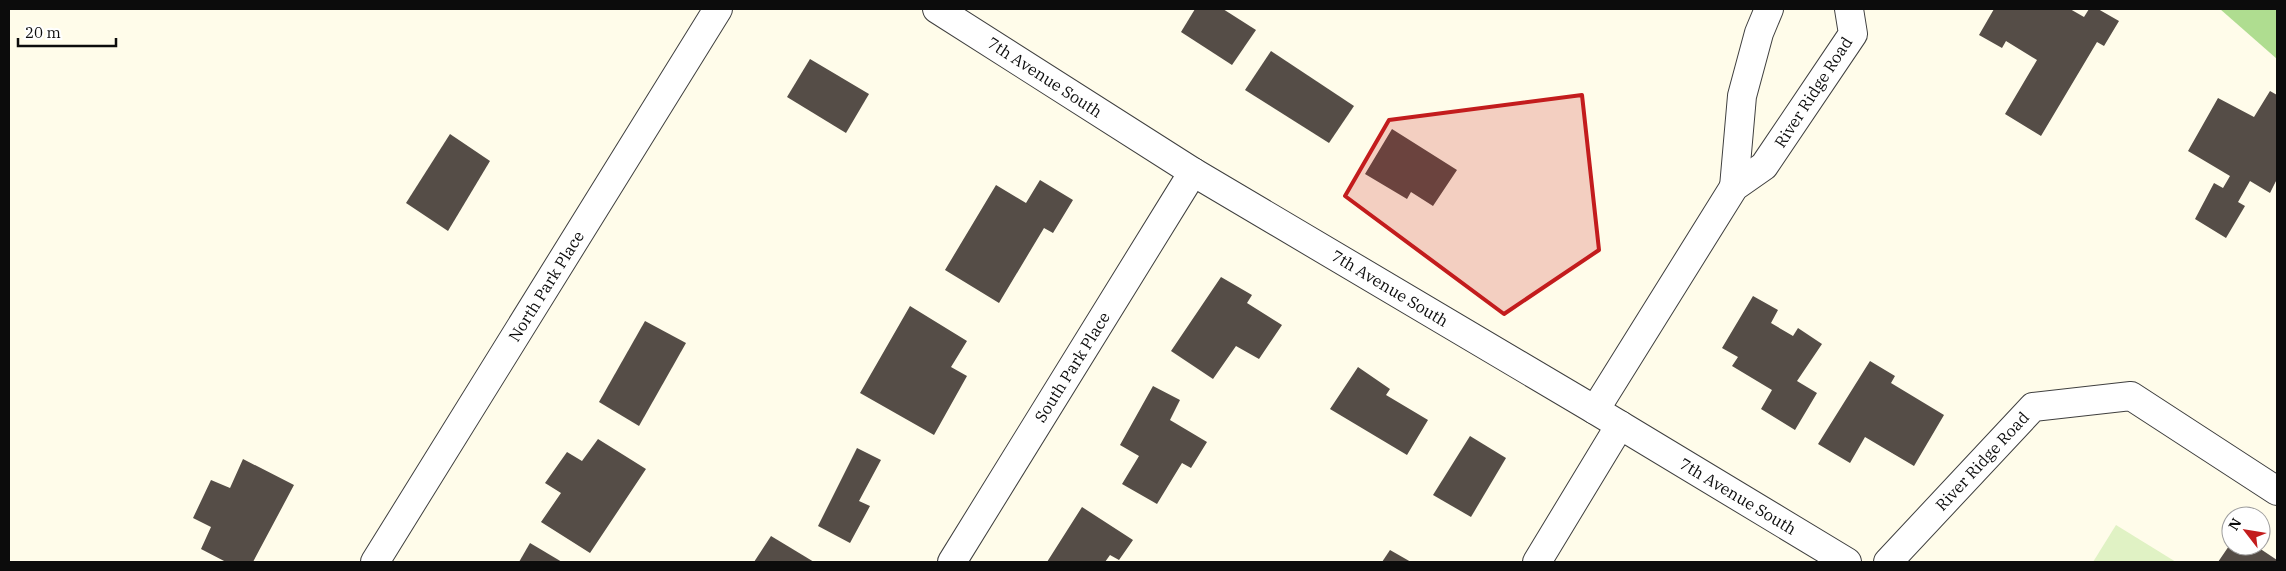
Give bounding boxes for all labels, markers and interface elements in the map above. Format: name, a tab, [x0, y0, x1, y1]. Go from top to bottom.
scale bar	[18, 15, 115, 47]
text: 20 m	[25, 23, 61, 42]
street label: 7th Avenue South	[984, 32, 1106, 122]
street label: River Ridge Road	[1770, 33, 1856, 151]
street label: North Park Place	[504, 227, 588, 345]
street label: 7th Avenue South	[1328, 245, 1452, 331]
street label: South Park Place	[1030, 308, 1114, 426]
street label: River Ridge Road	[1931, 407, 2033, 515]
street label: 7th Avenue South	[1676, 453, 1800, 539]
north arrow	[2221, 506, 2271, 556]
text: N	[2224, 515, 2245, 534]

